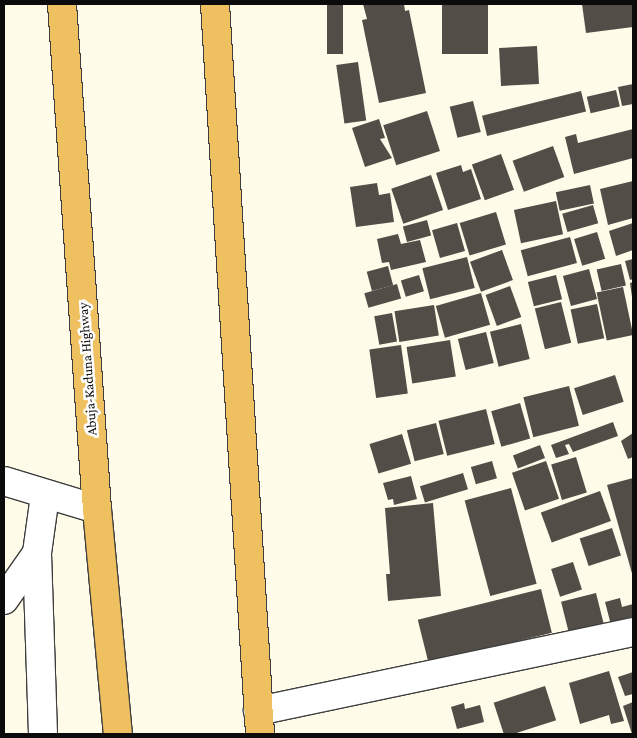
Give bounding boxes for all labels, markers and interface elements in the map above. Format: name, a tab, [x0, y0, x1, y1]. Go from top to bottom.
street label: Abuja-Kaduna Highway	[74, 302, 100, 436]

